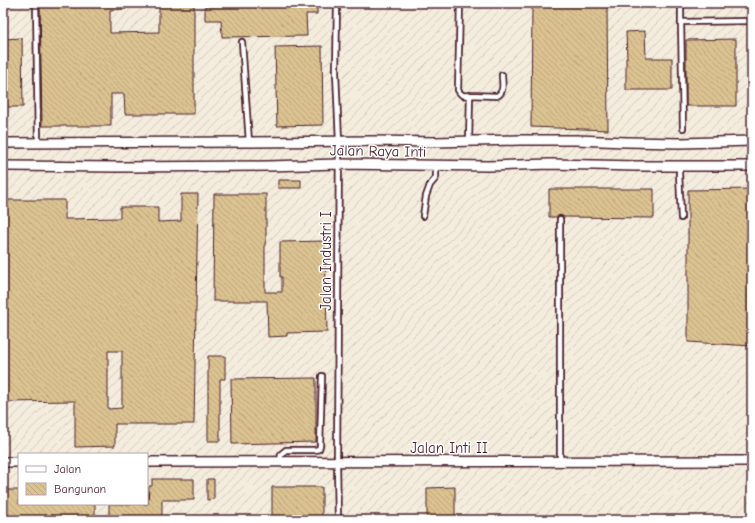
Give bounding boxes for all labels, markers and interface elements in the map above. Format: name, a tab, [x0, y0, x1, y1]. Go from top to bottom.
street label: Jalan Raya Inti	[330, 141, 426, 161]
street label: Jalan Industri I	[317, 211, 335, 311]
street label: Jalan Inti II	[410, 439, 488, 457]
legend	[18, 453, 148, 505]
text: Jalan	[54, 462, 81, 476]
text: Bangunan	[54, 482, 106, 496]

